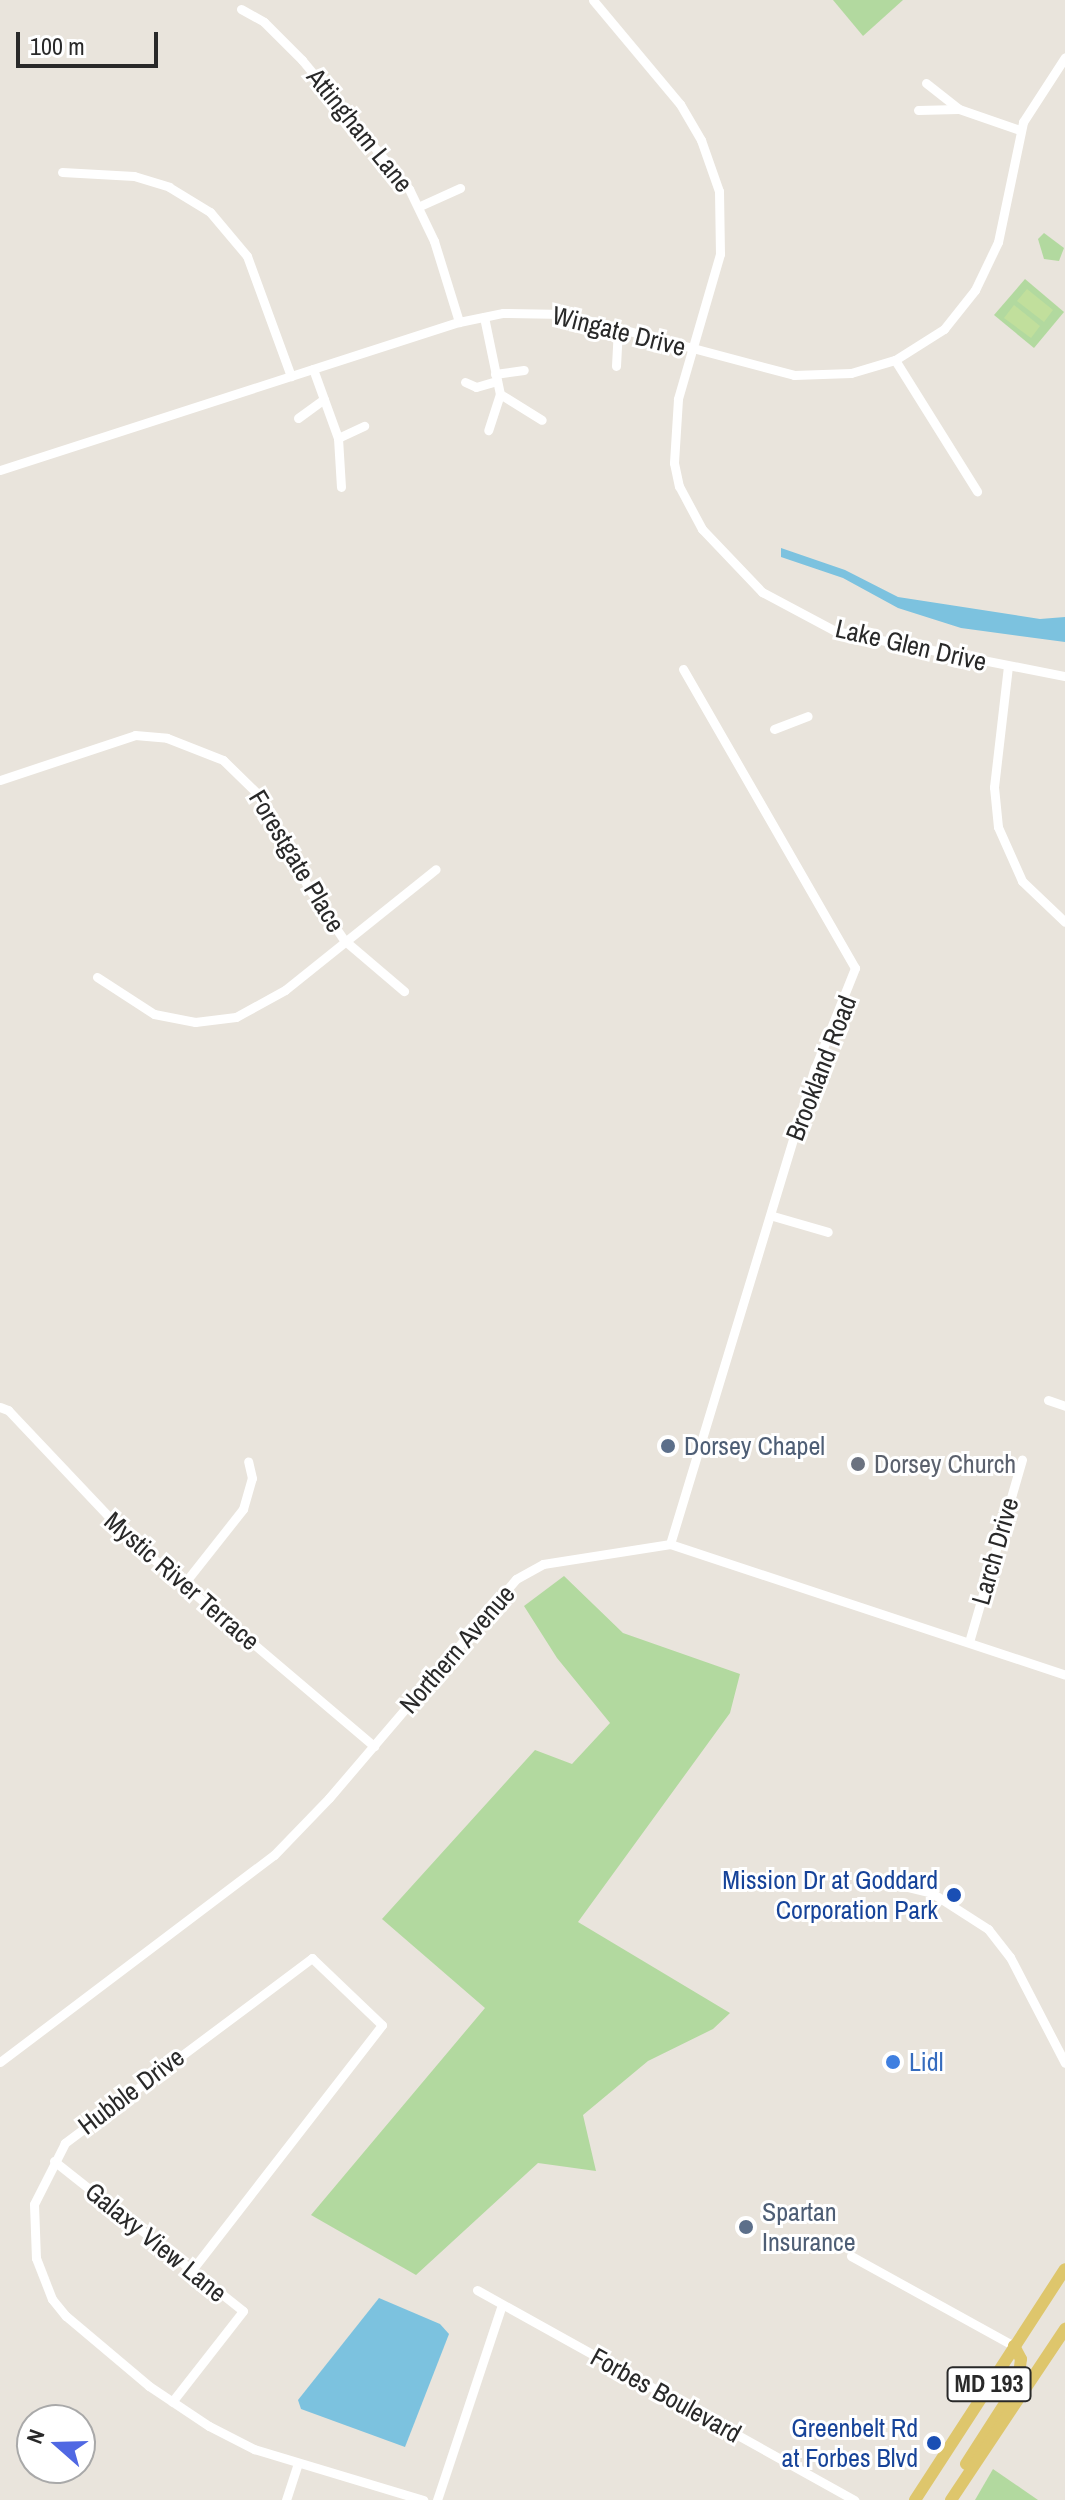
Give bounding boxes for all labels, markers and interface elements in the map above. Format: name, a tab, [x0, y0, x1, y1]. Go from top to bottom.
scale bar	[20, 16, 162, 66]
text: 100 m	[30, 30, 85, 62]
street label: Attingham Lane	[301, 62, 419, 198]
street label: Wingate Drive	[549, 299, 689, 363]
street label: Lake Glen Drive	[832, 612, 990, 678]
street label: Forestgate Place	[242, 784, 352, 938]
street label: Brookland Road	[779, 991, 863, 1145]
place label: Dorsey Chapel	[684, 1430, 825, 1462]
marker: Dorsey Chapel	[659, 1437, 677, 1455]
place label: Dorsey Church	[874, 1448, 1016, 1480]
marker: Dorsey Church	[849, 1455, 867, 1473]
street label: Larch Drive	[965, 1494, 1025, 1608]
street label: Mystic River Terrace	[98, 1505, 266, 1657]
street label: Northern Avenue	[392, 1578, 522, 1720]
place label: Mission Dr at Goddard Corporation Park	[722, 1864, 938, 1926]
marker: Mission Dr at Goddard Corporation Park	[945, 1886, 963, 1904]
street label: Hubble Drive	[72, 2041, 190, 2141]
place label: Lidl	[909, 2046, 943, 2078]
marker: Lidl	[884, 2053, 902, 2071]
street label: Galaxy View Lane	[79, 2176, 233, 2308]
place label: Spartan Insurance	[762, 2196, 856, 2258]
marker: Spartan Insurance	[737, 2218, 755, 2236]
street label: Forbes Boulevard	[585, 2341, 747, 2449]
road number: MD 193	[945, 2364, 1033, 2404]
north arrow	[16, 2404, 96, 2484]
place label: Greenbelt Rd at Forbes Blvd	[782, 2412, 918, 2474]
text: N	[19, 2425, 52, 2448]
marker: Greenbelt Rd at Forbes Blvd	[925, 2434, 943, 2452]

